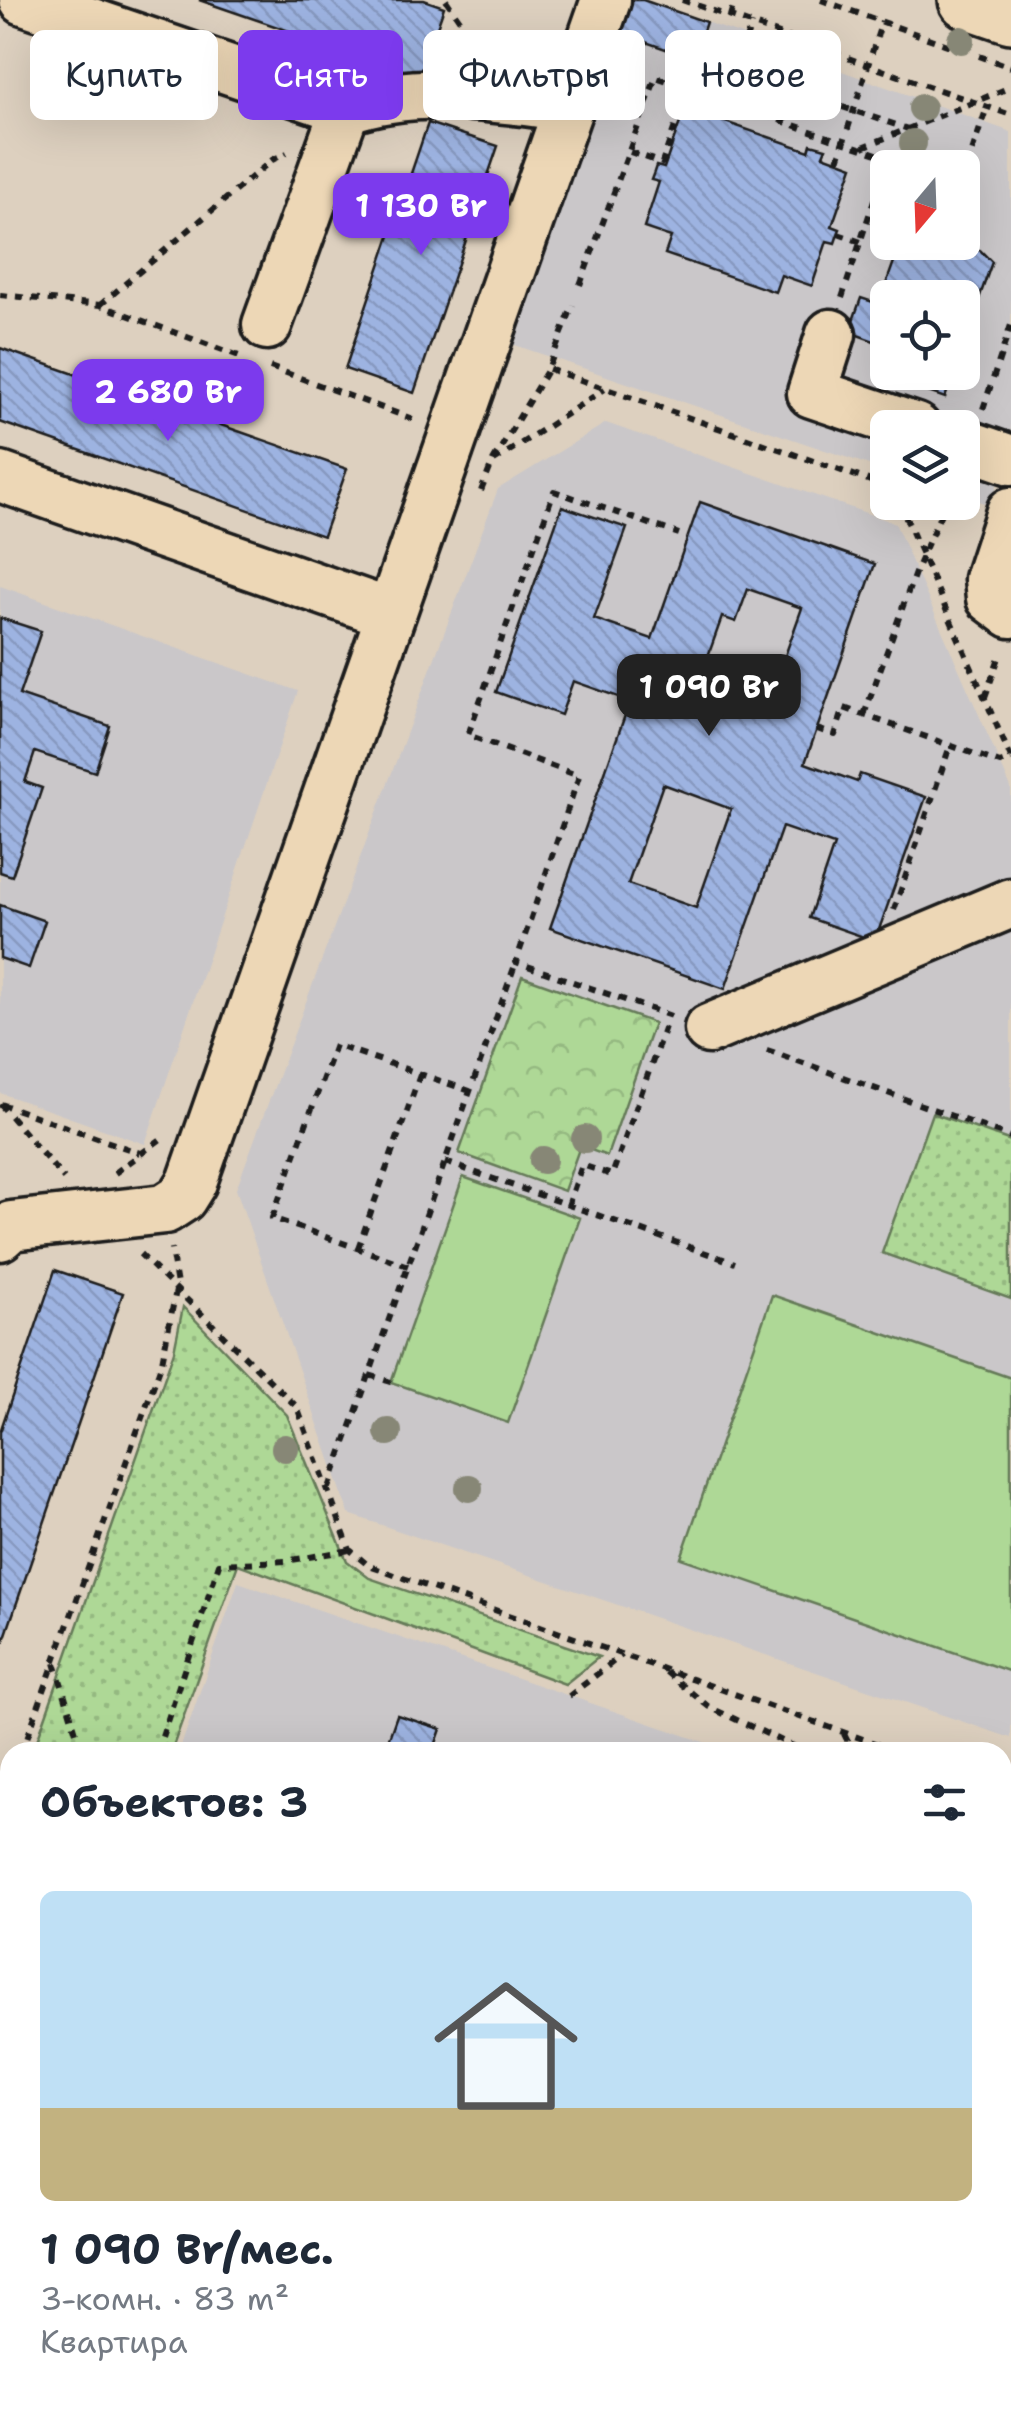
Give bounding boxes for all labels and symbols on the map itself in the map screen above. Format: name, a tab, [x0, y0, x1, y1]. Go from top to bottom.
north arrow	[870, 150, 980, 260]
pin: 1 130 Br	[318, 173, 524, 258]
pin: 2 680 Br	[65, 359, 271, 444]
pin: 1 090 Br	[606, 654, 812, 739]

